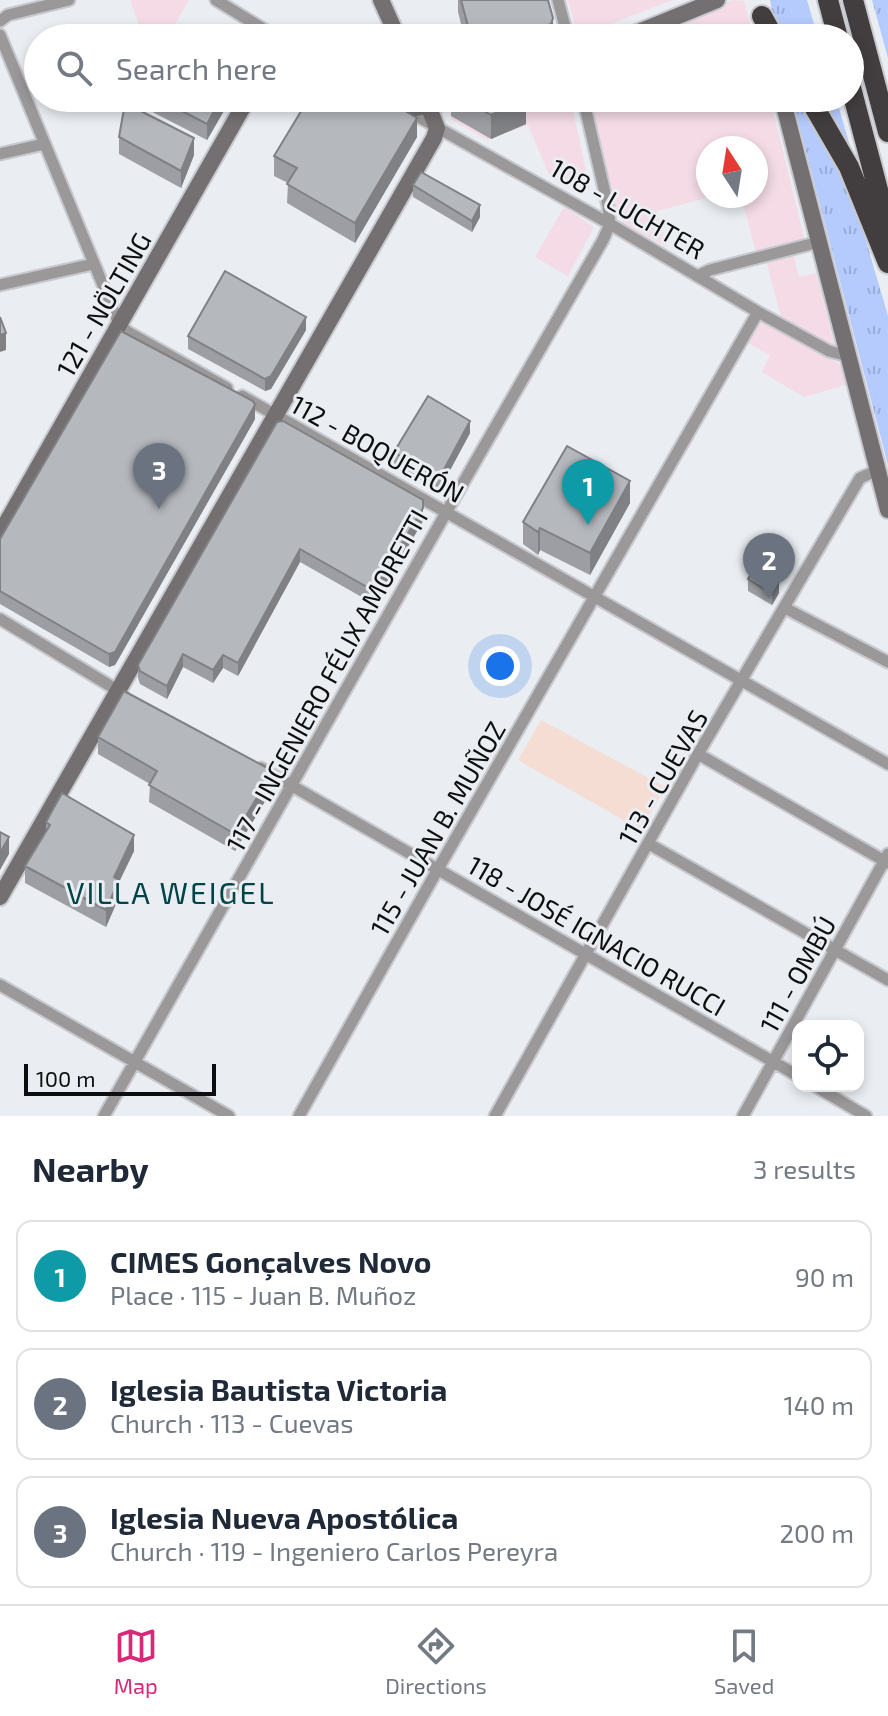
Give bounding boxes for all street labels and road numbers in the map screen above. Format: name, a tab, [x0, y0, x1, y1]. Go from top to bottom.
street label: 108 - LUCHTER	[545, 151, 711, 265]
street label: 121 - NÖLTING	[49, 226, 157, 382]
street label: 112 - BOQUERÓN	[286, 388, 470, 508]
street label: 117 - INGENIERO FÉLIX AMORETTI	[219, 504, 433, 856]
street label: 113 - CUEVAS	[611, 704, 713, 850]
street label: 115 - JUAN B. MUÑOZ	[363, 715, 511, 941]
street label: 118 - JOSÉ IGNACIO RUCCI	[463, 849, 731, 1021]
street label: 111 - OMBÚ	[752, 911, 842, 1037]

